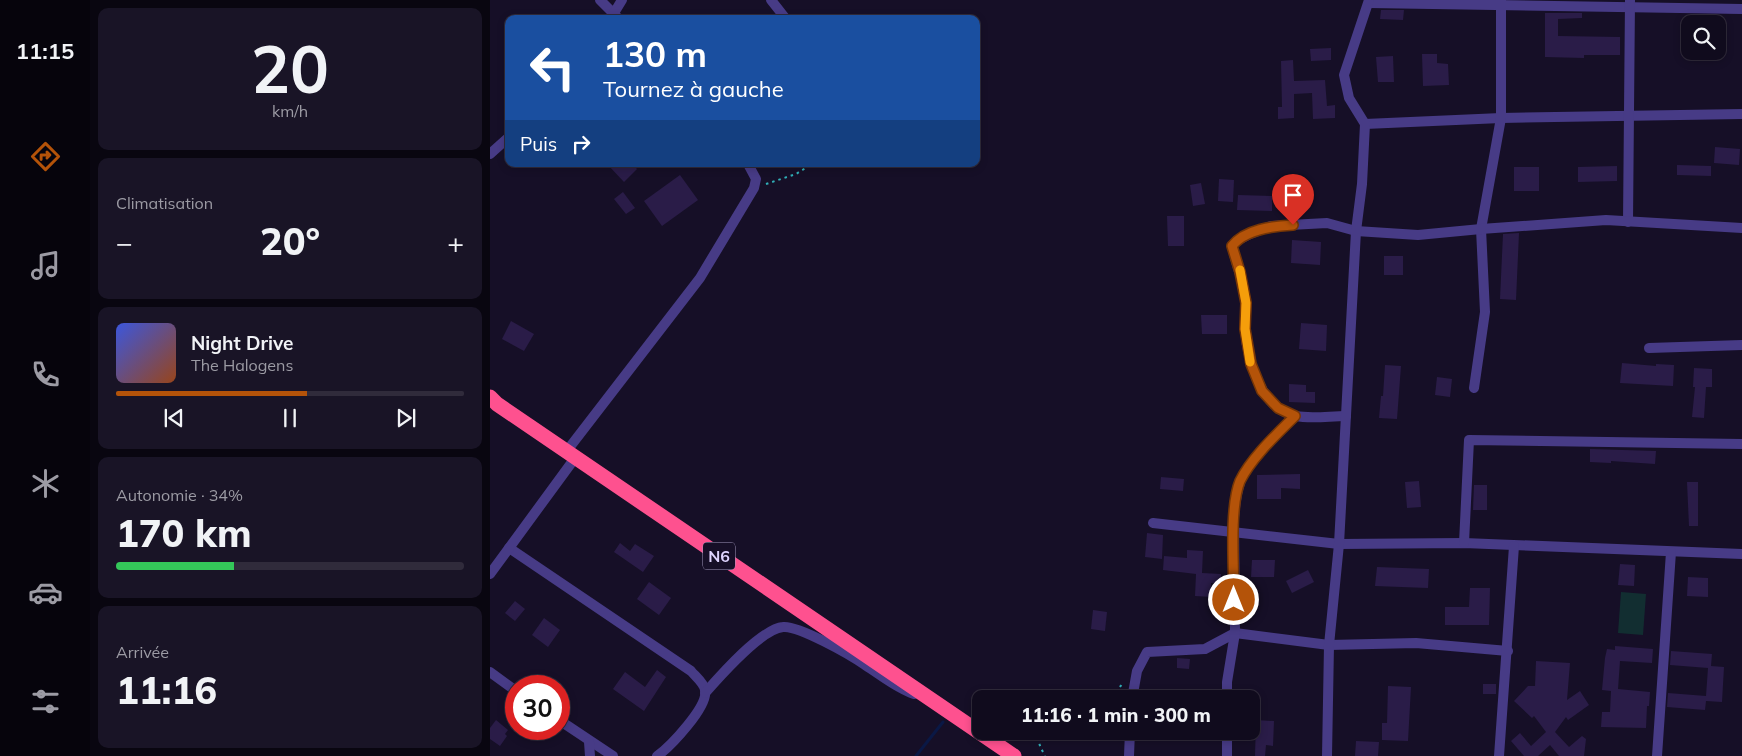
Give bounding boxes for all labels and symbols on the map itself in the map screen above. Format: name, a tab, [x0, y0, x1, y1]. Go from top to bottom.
pin	[1272, 174, 1314, 225]
road number: N6	[703, 542, 735, 570]
position arrow	[1207, 573, 1259, 625]
speed limit sign: 30	[505, 675, 570, 740]

